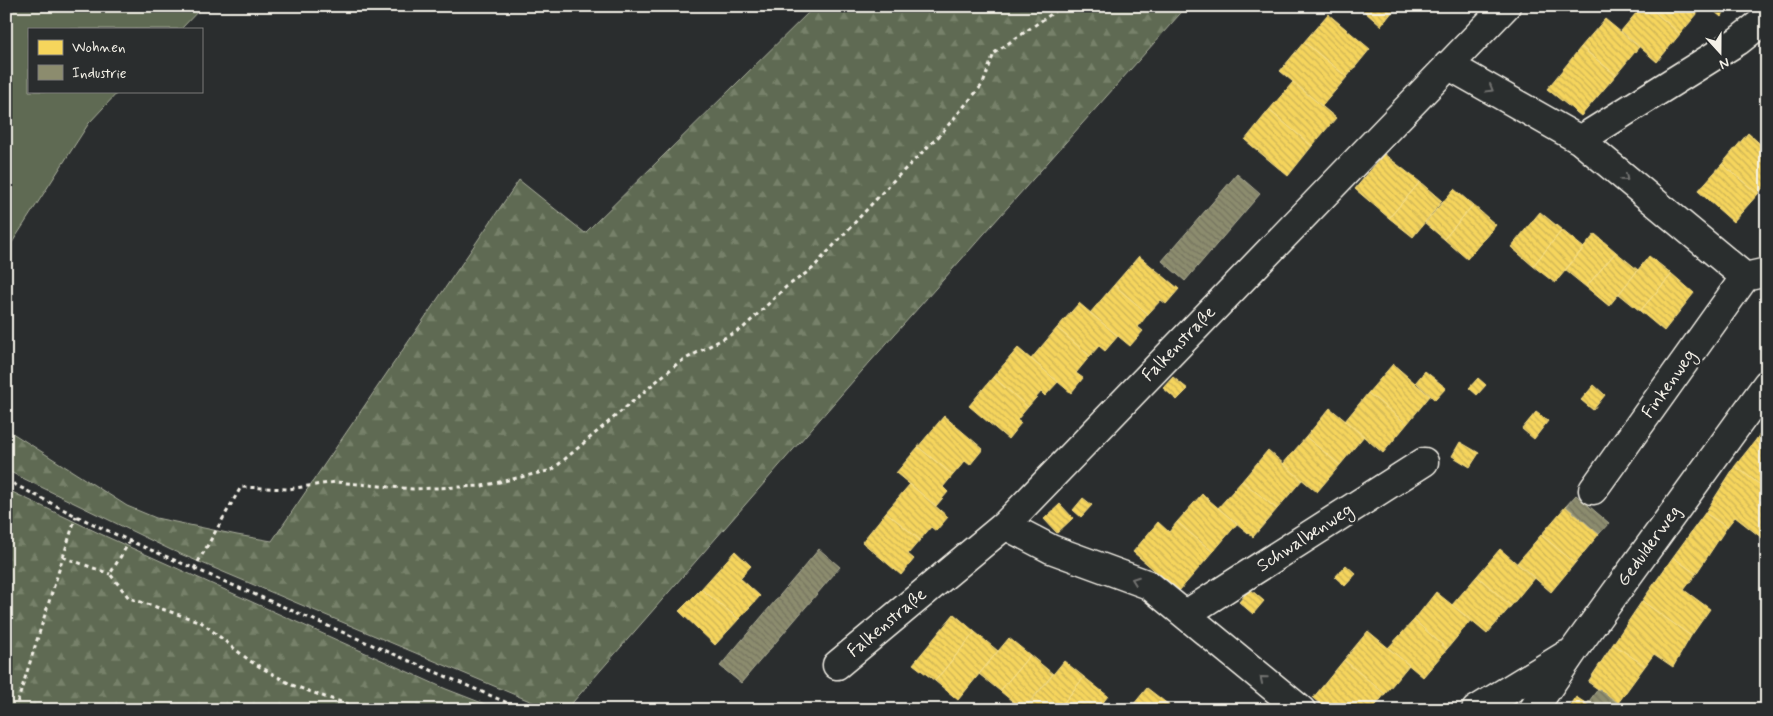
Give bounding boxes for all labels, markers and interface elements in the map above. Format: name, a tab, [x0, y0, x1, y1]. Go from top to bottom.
legend	[28, 28, 202, 92]
north arrow	[1696, 28, 1746, 78]
text: Wohnen	[72, 38, 126, 58]
text: N	[1717, 53, 1732, 73]
text: Industrie	[72, 64, 127, 84]
one-way arrow	[1485, 83, 1494, 93]
one-way arrow	[1620, 172, 1629, 181]
street label: Falkenstraße	[1137, 301, 1221, 387]
street label: Finkenweg	[1636, 345, 1702, 424]
street label: Schwalbenweg	[1252, 498, 1358, 579]
street label: Gedulderweg	[1611, 501, 1687, 591]
one-way arrow	[1131, 576, 1140, 586]
street label: Falkenstraße	[842, 583, 932, 663]
one-way arrow	[1260, 676, 1269, 684]

